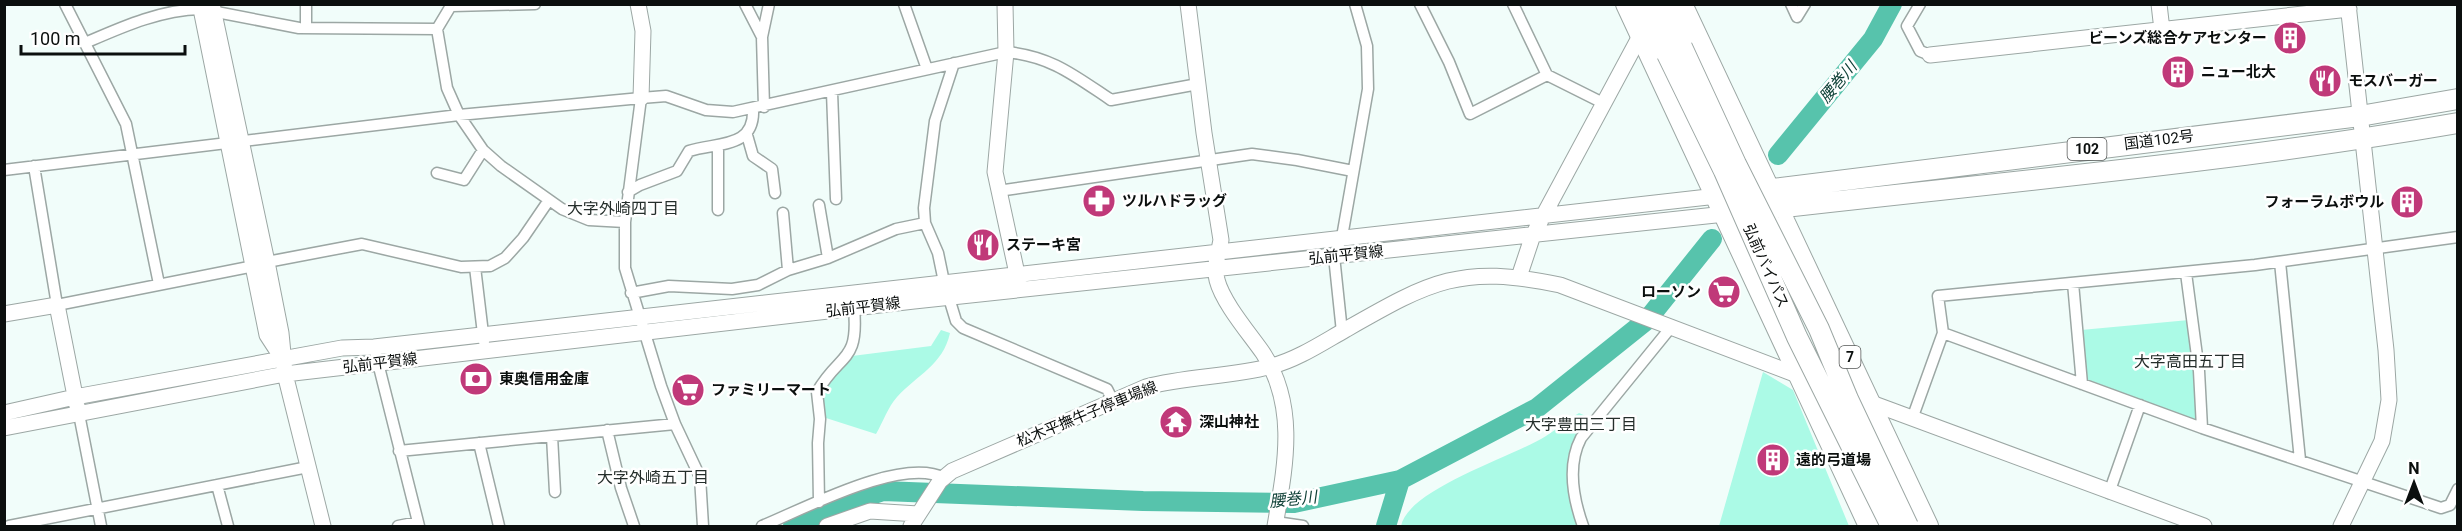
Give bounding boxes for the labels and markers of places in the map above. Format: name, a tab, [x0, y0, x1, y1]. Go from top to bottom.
building icon: ビーンズ総合ケアセンター	[2272, 20, 2308, 56]
place label: ビーンズ総合ケアセンター	[2088, 29, 2267, 47]
building icon: ニュー北大	[2160, 54, 2196, 90]
place label: ニュー北大	[2201, 63, 2276, 81]
restaurant icon: モスバーガー	[2307, 63, 2343, 99]
place label: モスバーガー	[2348, 72, 2438, 90]
pharmacy icon: ツルハドラッグ	[1081, 183, 1117, 219]
building icon: フォーラムボウル	[2389, 184, 2425, 220]
place label: ツルハドラッグ	[1122, 192, 1227, 210]
place label: フォーラムボウル	[2264, 193, 2384, 211]
restaurant icon: ステーキ宮	[965, 227, 1001, 263]
place label: ステーキ宮	[1006, 236, 1081, 254]
supermarket icon: ローソン	[1706, 274, 1742, 310]
place label: ローソン	[1641, 283, 1701, 301]
bank icon: 東奥信用金庫	[458, 361, 494, 397]
place label: 東奥信用金庫	[499, 370, 589, 388]
supermarket icon: ファミリーマート	[670, 372, 706, 408]
place label: ファミリーマート	[711, 381, 831, 399]
temple icon: 深山神社	[1158, 404, 1194, 440]
place label: 深山神社	[1199, 413, 1259, 431]
building icon: 遠的弓道場	[1755, 442, 1791, 478]
place label: 遠的弓道場	[1796, 451, 1871, 469]

